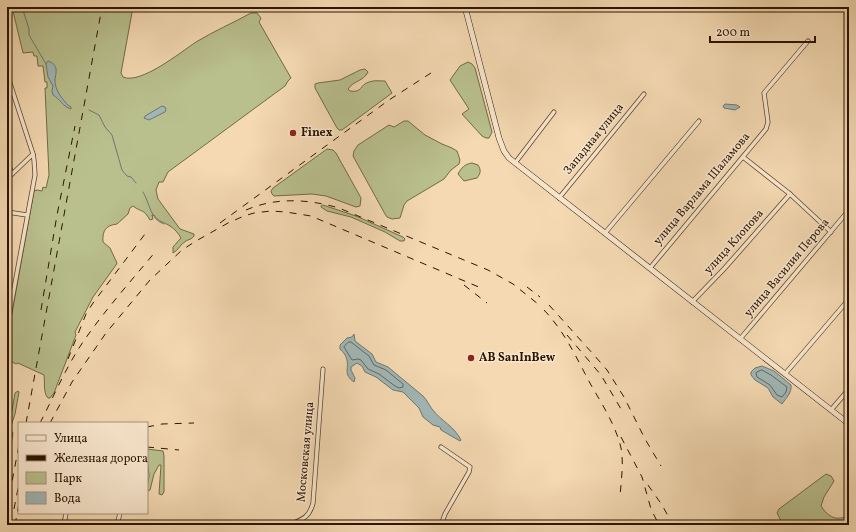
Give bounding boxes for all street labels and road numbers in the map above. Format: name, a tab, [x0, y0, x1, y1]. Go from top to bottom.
street label: Западная улица	[560, 100, 628, 178]
street label: улица Варлама Шаламова	[650, 129, 754, 249]
street label: улица Клопова	[701, 206, 767, 278]
street label: улица Василия Перова	[741, 215, 833, 321]
street label: Московская улица	[294, 401, 318, 503]

